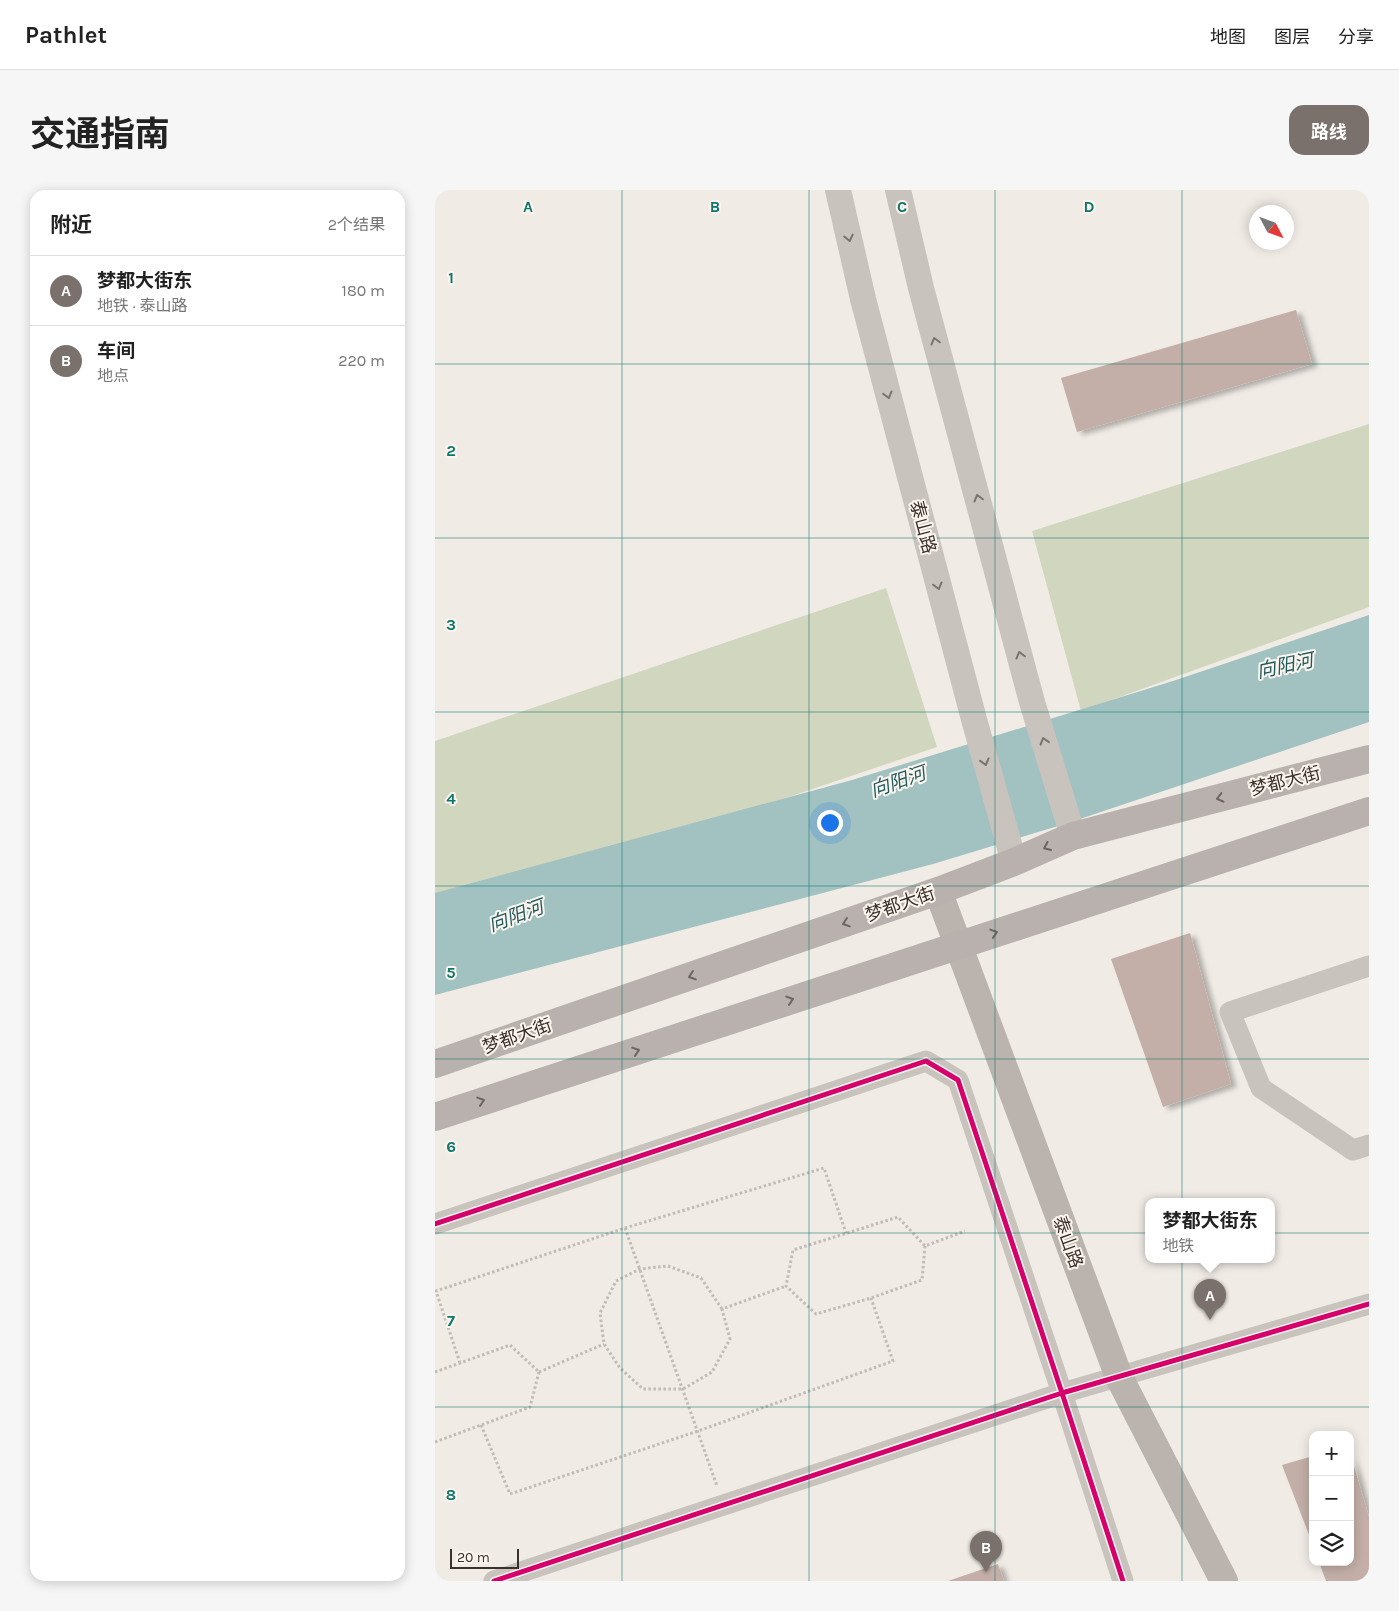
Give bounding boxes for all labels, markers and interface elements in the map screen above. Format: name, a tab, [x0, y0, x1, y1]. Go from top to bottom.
text: Pathlet	[25, 21, 107, 49]
text: 地图	[1210, 26, 1246, 48]
text: 图层	[1274, 26, 1310, 48]
text: 分享	[1338, 26, 1374, 48]
button: 路线	[1289, 105, 1369, 155]
text: 交通指南	[30, 114, 170, 155]
text: A	[523, 197, 533, 216]
text: B	[710, 197, 720, 216]
text: C	[897, 197, 907, 216]
text: D	[1084, 197, 1095, 216]
north arrow	[1249, 205, 1294, 250]
text: 附近	[50, 213, 92, 237]
text: 2个结果	[328, 215, 385, 234]
one-way arrow	[843, 233, 854, 242]
text: 1	[448, 268, 454, 287]
text: 梦都大街东	[97, 270, 192, 292]
text: A	[61, 281, 71, 300]
text: 180 m	[342, 281, 385, 300]
text: 地铁 · 泰山路	[97, 296, 187, 315]
one-way arrow	[931, 338, 941, 346]
text: 车间	[97, 340, 135, 362]
text: B	[61, 351, 71, 370]
text: 220 m	[338, 351, 385, 370]
text: 地点	[97, 366, 129, 385]
one-way arrow	[882, 391, 893, 400]
text: 2	[446, 441, 456, 460]
one-way arrow	[973, 495, 983, 503]
street label: 泰山路	[905, 498, 941, 556]
one-way arrow	[933, 582, 943, 590]
text: 3	[446, 615, 456, 634]
water label: 向阳河	[1255, 648, 1319, 683]
one-way arrow	[1015, 652, 1025, 660]
one-way arrow	[1040, 738, 1050, 746]
one-way arrow	[980, 757, 990, 765]
water label: 向阳河	[867, 761, 932, 802]
street label: 梦都大街	[1247, 762, 1323, 800]
text: 4	[446, 789, 456, 808]
one-way arrow	[1216, 792, 1225, 803]
your location	[817, 810, 843, 836]
one-way arrow	[1043, 841, 1052, 852]
street label: 梦都大街	[862, 882, 938, 926]
water label: 向阳河	[485, 895, 550, 936]
one-way arrow	[842, 917, 851, 927]
one-way arrow	[990, 929, 998, 939]
text: 5	[446, 963, 456, 982]
one-way arrow	[689, 970, 697, 980]
one-way arrow	[785, 996, 794, 1006]
street label: 梦都大街	[479, 1014, 555, 1058]
one-way arrow	[631, 1046, 639, 1056]
one-way arrow	[477, 1097, 485, 1107]
text: 6	[446, 1137, 456, 1156]
popup	[1145, 1198, 1275, 1263]
text: 梦都大街东	[1162, 1210, 1258, 1232]
street label: 泰山路	[1048, 1213, 1088, 1271]
text: 地铁	[1162, 1236, 1195, 1255]
pin: A	[1194, 1279, 1226, 1320]
text: 7	[447, 1311, 455, 1330]
map controls	[1309, 1431, 1354, 1566]
button: +	[1309, 1431, 1354, 1476]
button: −	[1309, 1476, 1354, 1521]
text: 8	[446, 1485, 456, 1504]
button: layers	[1309, 1521, 1354, 1566]
pin: B	[970, 1531, 1002, 1572]
scale bar	[450, 1546, 519, 1569]
text: 20 m	[457, 1549, 490, 1566]

